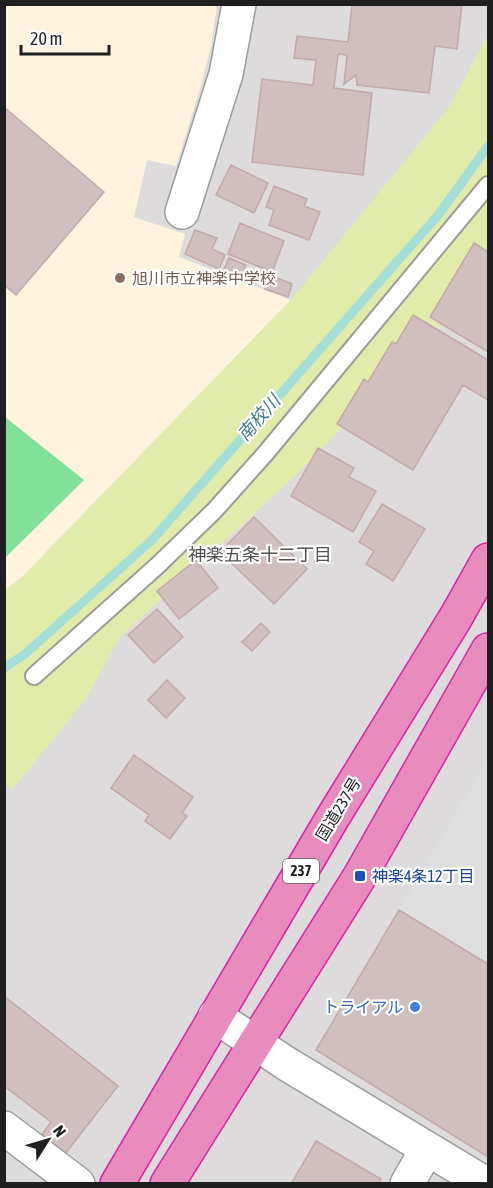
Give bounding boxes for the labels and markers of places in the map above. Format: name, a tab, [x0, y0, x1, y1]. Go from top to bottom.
place label: 旭川市立神楽中学校	[132, 269, 276, 287]
marker: 旭川市立神楽中学校	[113, 271, 127, 285]
place label: 神楽4条12丁目	[372, 867, 475, 885]
marker: 神楽4条12丁目	[353, 869, 367, 883]
place label: トライアル	[323, 998, 403, 1016]
marker: トライアル	[408, 1000, 422, 1014]

